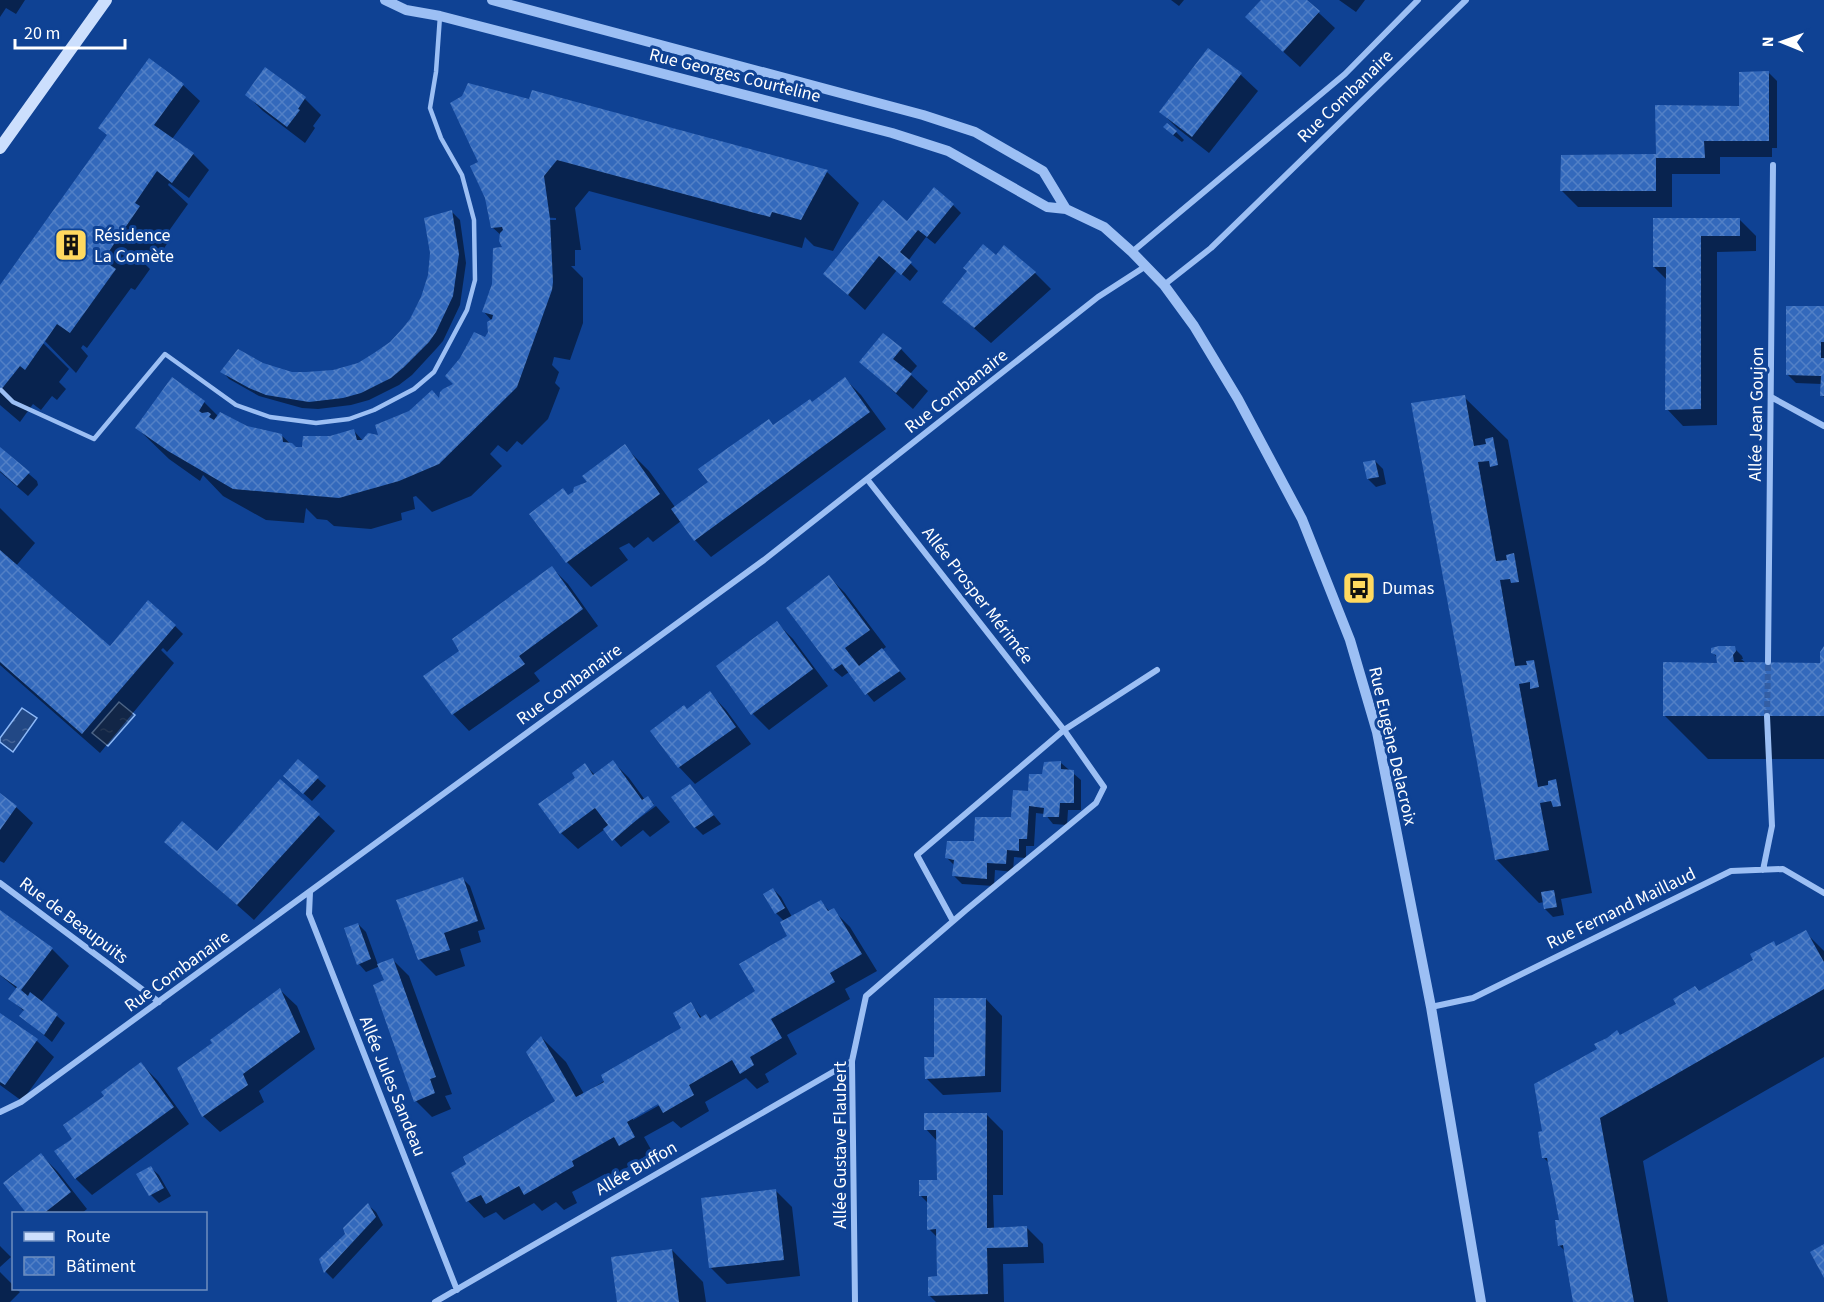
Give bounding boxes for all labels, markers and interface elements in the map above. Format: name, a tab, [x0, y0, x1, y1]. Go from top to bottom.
scale bar	[15, 12, 124, 50]
north arrow	[1752, 12, 1812, 72]
text: 20 m	[24, 21, 60, 46]
text: N	[1757, 36, 1779, 47]
street label: Rue Georges Courteline	[646, 42, 823, 109]
street label: Rue Combanaire	[1292, 44, 1399, 149]
place label: Résidence La Comète	[94, 223, 174, 269]
building icon: Résidence La Comète	[53, 227, 89, 263]
street label: Rue Combanaire	[900, 343, 1013, 440]
street label: Allée Jean Goujon	[1743, 346, 1770, 482]
street label: Allée Prosper Mérimée	[916, 521, 1039, 669]
bus stop icon: Dumas	[1341, 570, 1377, 606]
place label: Dumas	[1382, 576, 1434, 601]
street label: Rue Combanaire	[512, 638, 627, 731]
street label: Rue Eugène Delacroix	[1362, 664, 1423, 828]
street label: Rue Fernand Maillaud	[1542, 861, 1700, 955]
street label: Rue de Beaupuits	[14, 871, 133, 970]
street label: Rue Combanaire	[120, 925, 235, 1018]
street label: Allée Jules Sandeau	[353, 1012, 432, 1160]
street label: Allée Gustave Flaubert	[828, 1061, 853, 1229]
street label: Allée Buffon	[591, 1135, 682, 1202]
legend	[12, 1212, 207, 1290]
text: Route	[66, 1224, 110, 1249]
text: Bâtiment	[66, 1254, 136, 1279]

